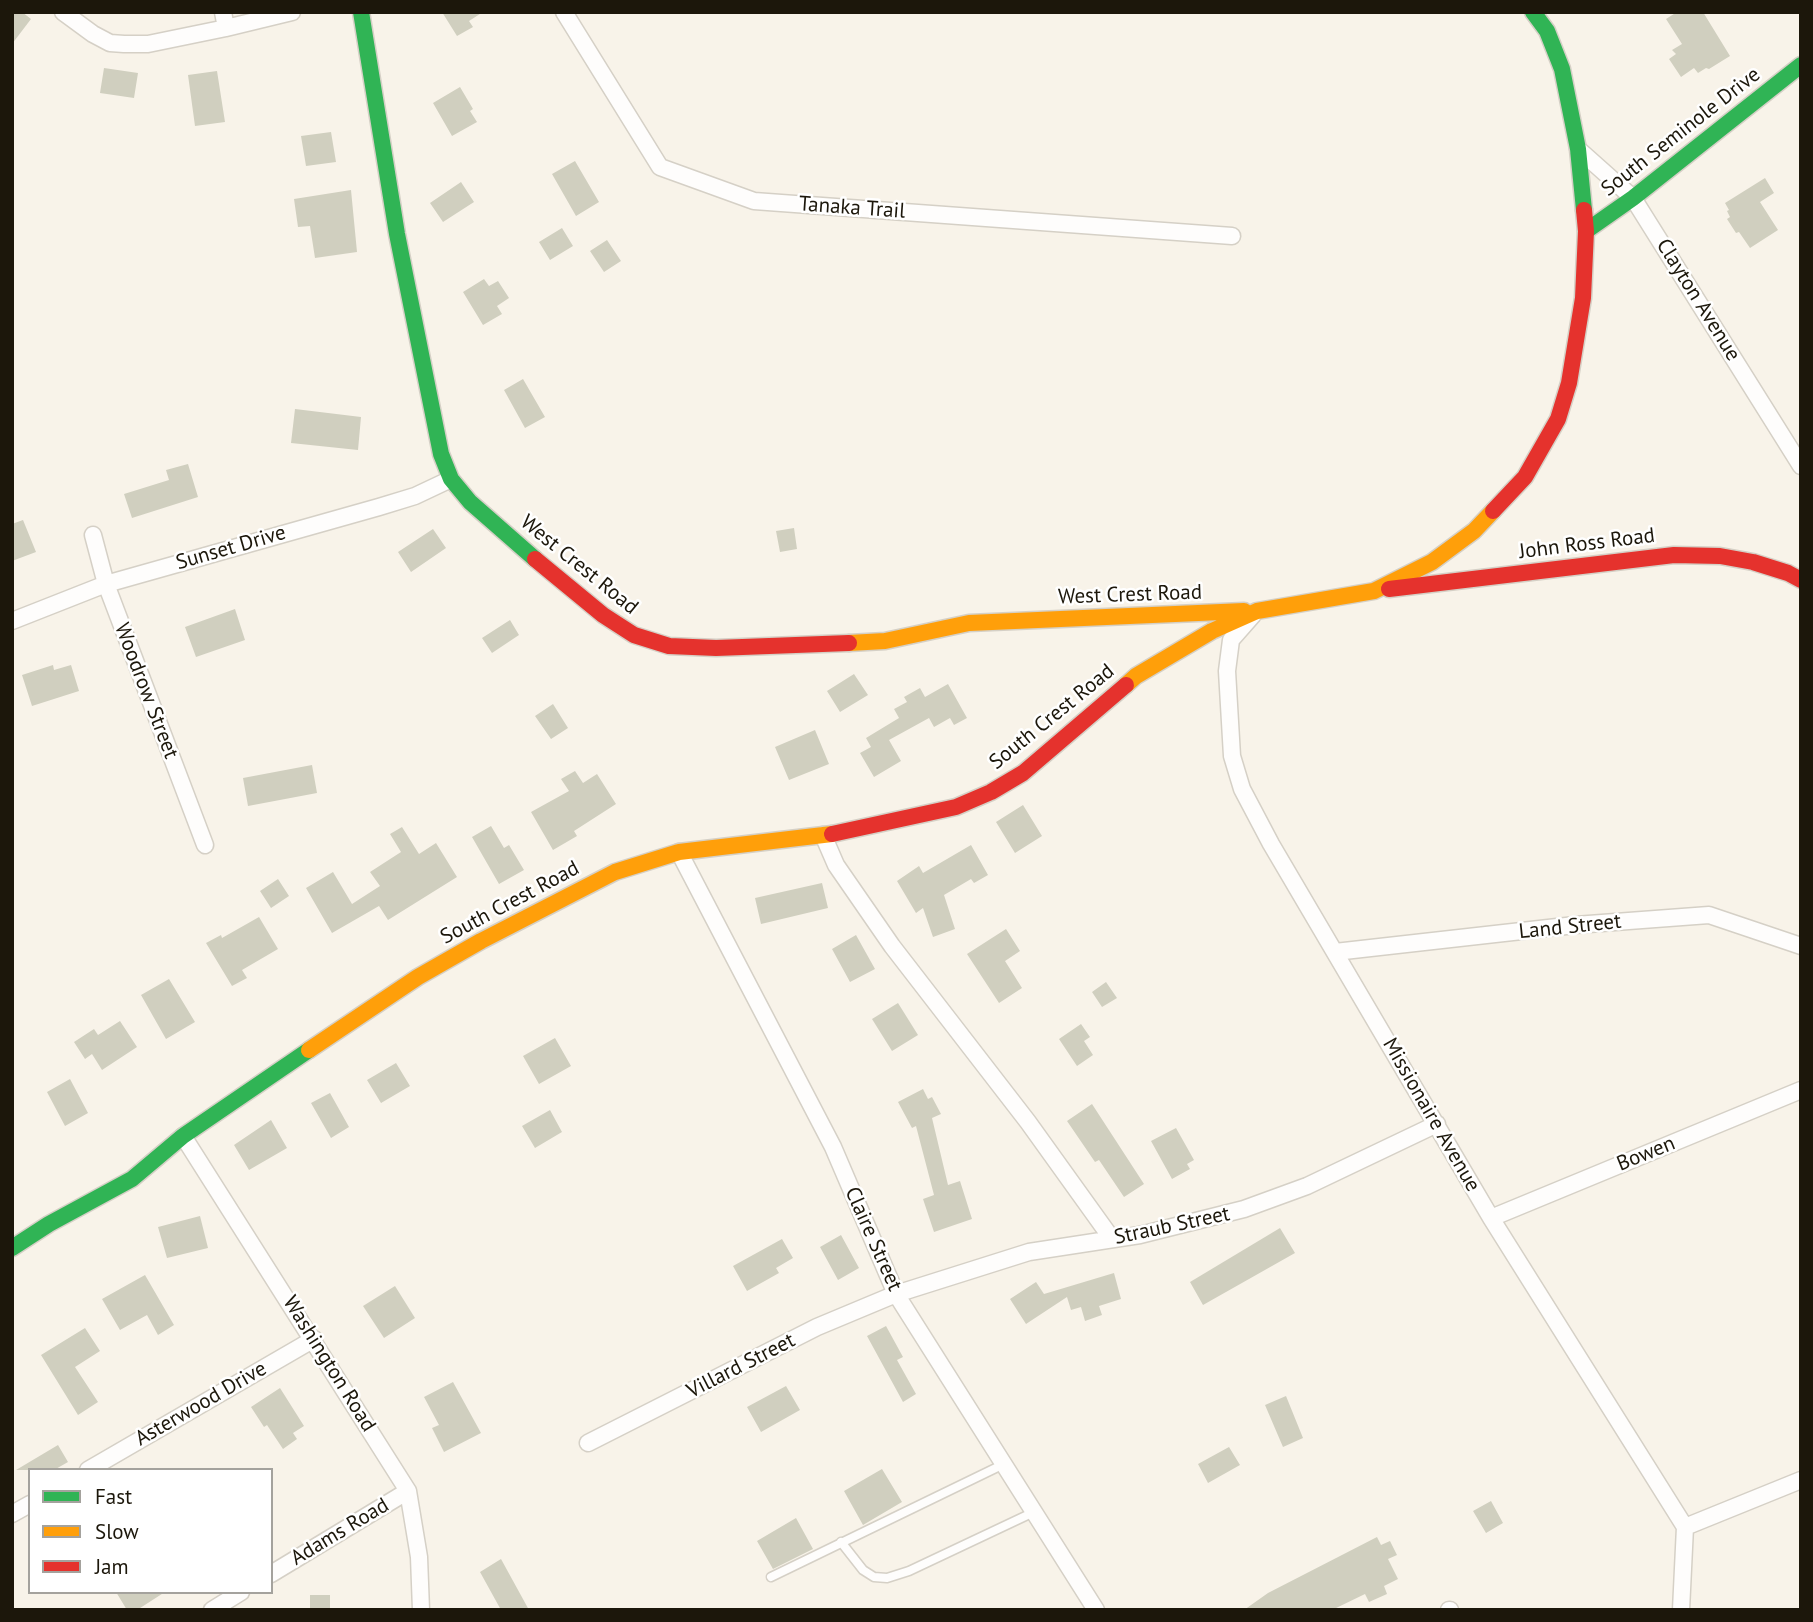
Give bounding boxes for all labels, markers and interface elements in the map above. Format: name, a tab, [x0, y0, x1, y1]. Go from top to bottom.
street label: South Seminole Drive	[1597, 62, 1765, 202]
street label: Tanaka Trail	[798, 192, 906, 224]
street label: Clayton Avenue	[1650, 234, 1746, 366]
street label: West Crest Road	[515, 510, 643, 620]
street label: Sunset Drive	[173, 520, 289, 576]
street label: John Ross Road	[1518, 523, 1656, 565]
street label: West Crest Road	[1058, 580, 1202, 610]
street label: Woodrow Street	[109, 620, 183, 762]
street label: South Crest Road	[984, 659, 1120, 775]
street label: South Crest Road	[436, 856, 584, 950]
street label: Land Street	[1518, 909, 1622, 945]
street label: Missionaire Avenue	[1377, 1034, 1485, 1196]
street label: Bowen	[1613, 1131, 1679, 1177]
street label: Claire Street	[839, 1183, 907, 1295]
street label: Straub Street	[1112, 1201, 1232, 1251]
street label: Washington Road	[277, 1291, 381, 1437]
street label: Villard Street	[683, 1328, 799, 1404]
street label: Asterwood Drive	[131, 1356, 271, 1452]
legend	[28, 1468, 273, 1594]
text: Fast	[95, 1483, 132, 1510]
street label: Adams Road	[286, 1493, 394, 1571]
text: Slow	[95, 1518, 139, 1545]
text: Jam	[95, 1553, 129, 1580]

